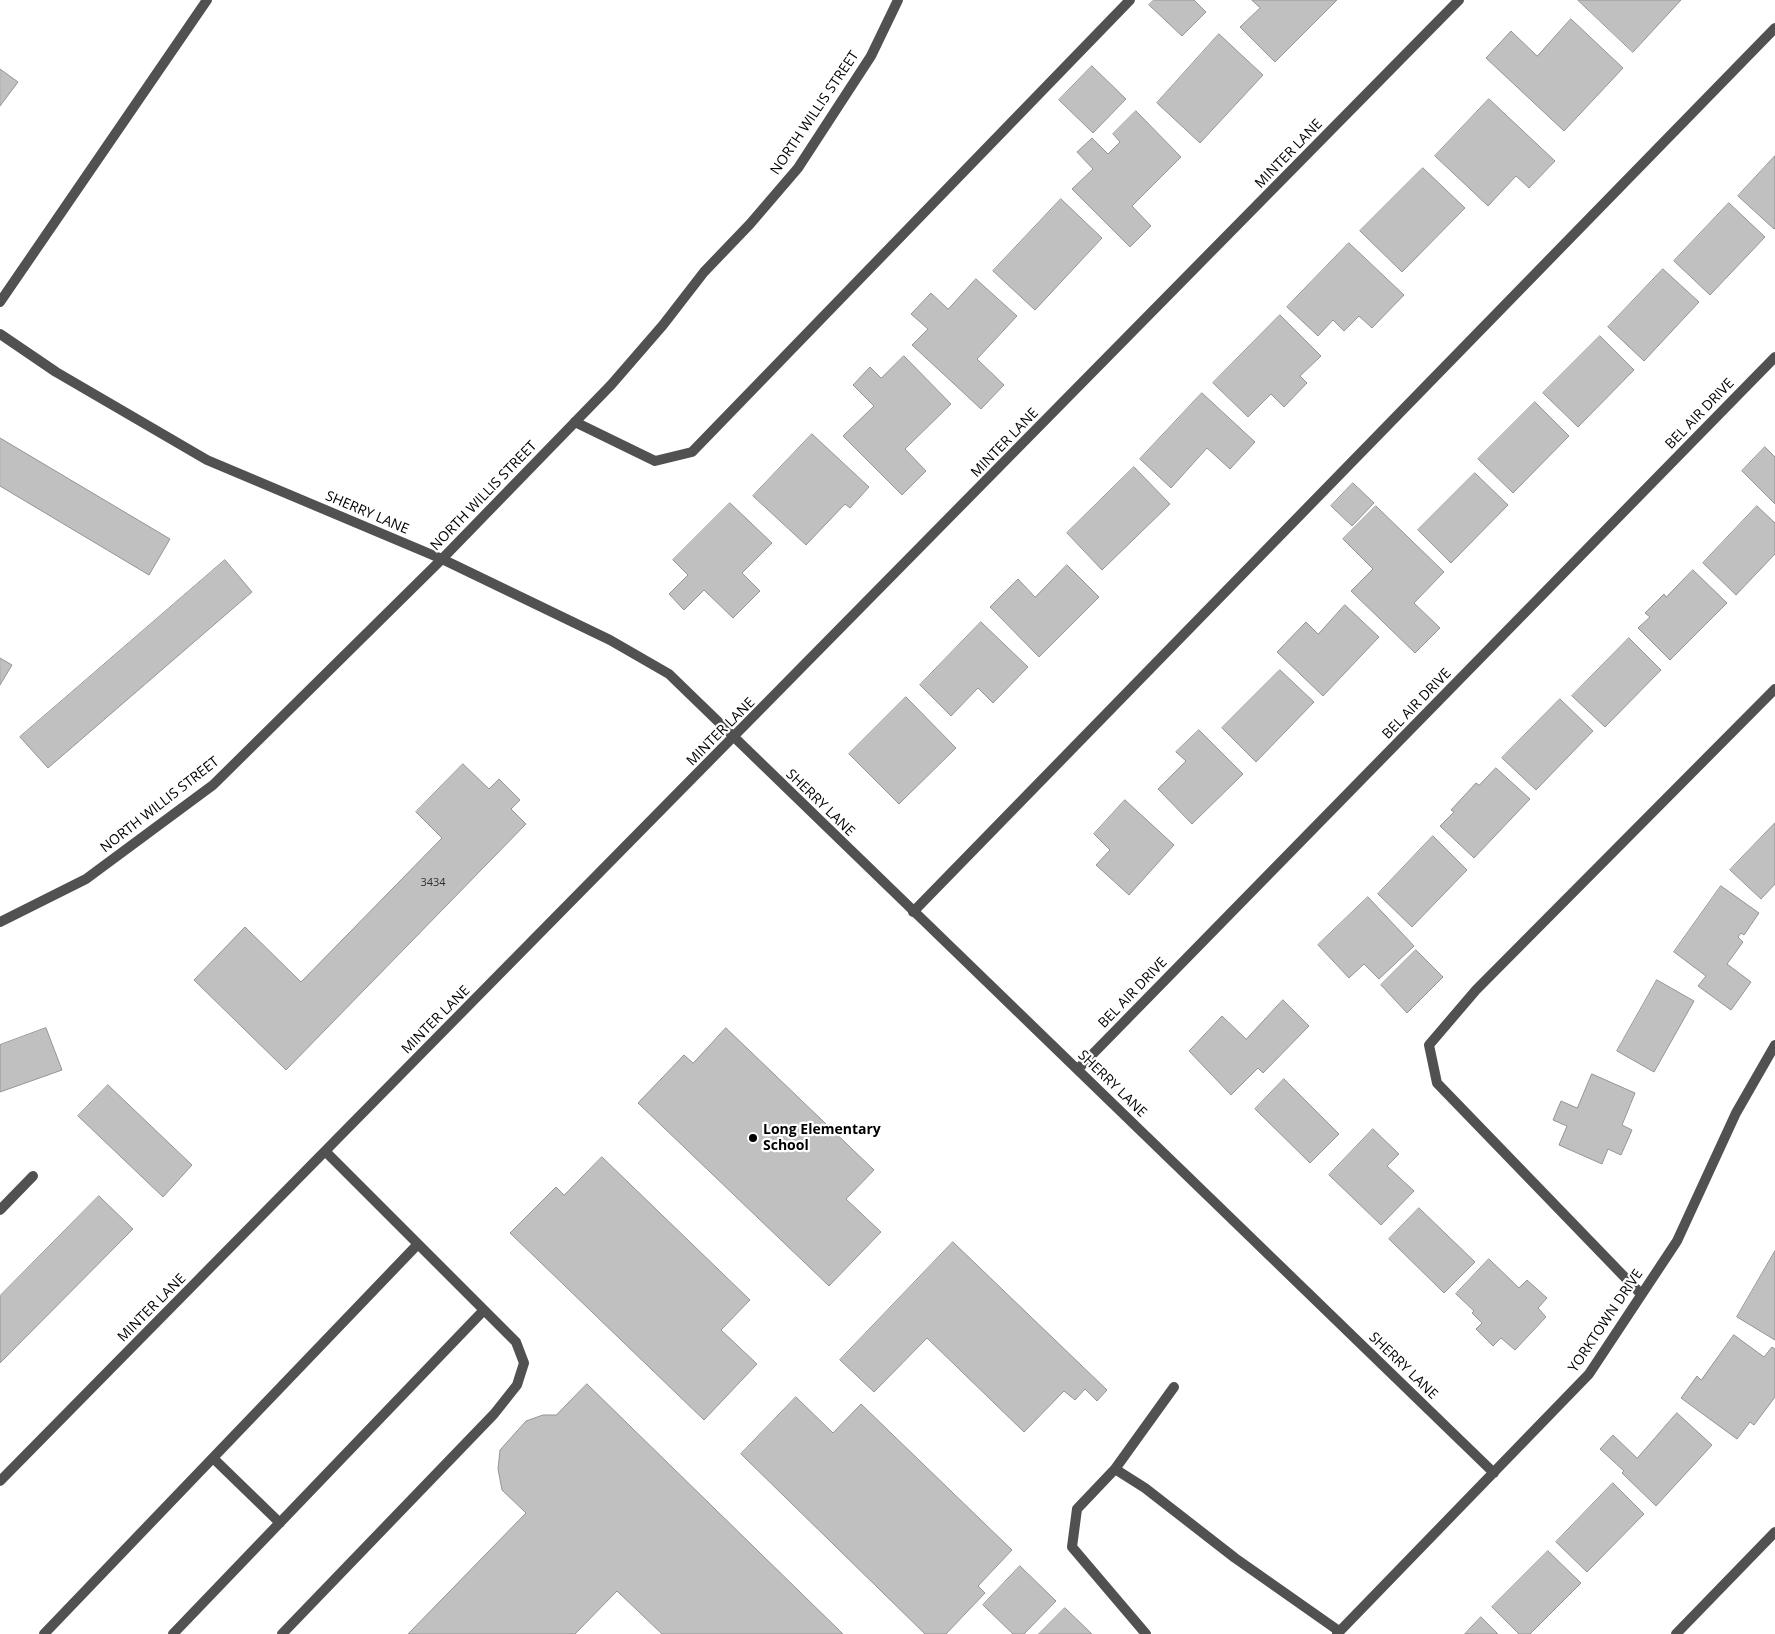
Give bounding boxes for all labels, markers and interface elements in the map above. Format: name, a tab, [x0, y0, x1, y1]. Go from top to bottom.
street label: NORTH WILLIS STREET	[767, 48, 863, 178]
street label: MINTER LANE	[1252, 116, 1326, 192]
street label: BEL AIR DRIVE	[1662, 375, 1738, 453]
street label: MINTER LANE	[968, 405, 1042, 481]
street label: NORTH WILLIS STREET	[427, 438, 541, 554]
street label: SHERRY LANE	[323, 488, 411, 538]
street label: BEL AIR DRIVE	[1379, 665, 1455, 743]
street label: MINTER LANE	[683, 694, 759, 770]
street label: NORTH WILLIS STREET	[97, 754, 223, 856]
street label: SHERRY LANE	[782, 766, 858, 840]
house number: 3434	[420, 876, 446, 890]
street label: BEL AIR DRIVE	[1095, 954, 1171, 1032]
street label: MINTER LANE	[398, 982, 474, 1058]
street label: SHERRY LANE	[1074, 1047, 1150, 1121]
place label: Long Elementary School	[763, 1122, 881, 1154]
marker: Long Elementary School	[747, 1132, 759, 1144]
street label: YORKTOWN DRIVE	[1565, 1266, 1647, 1376]
street label: MINTER LANE	[114, 1270, 190, 1346]
street label: SHERRY LANE	[1365, 1329, 1441, 1403]

